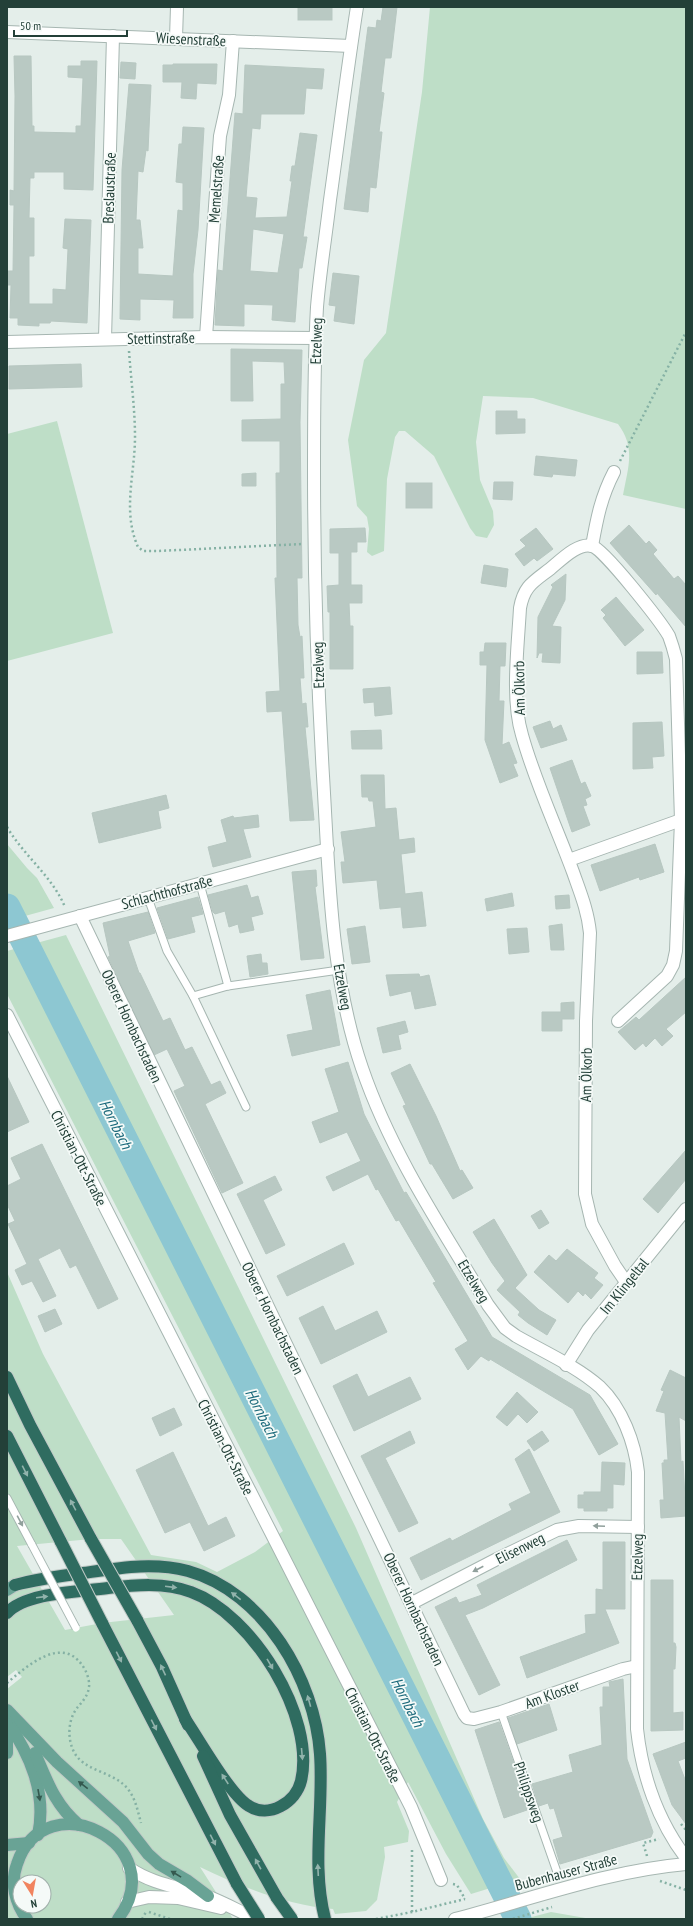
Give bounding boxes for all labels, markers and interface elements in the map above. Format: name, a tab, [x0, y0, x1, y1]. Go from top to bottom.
scale bar	[14, 12, 127, 38]
text: 50 m	[20, 18, 41, 33]
street label: Wiesenstraße	[155, 28, 227, 50]
street label: Breslaustraße	[98, 152, 120, 224]
street label: Memelstraße	[204, 154, 228, 224]
street label: Etzelweg	[306, 317, 326, 365]
street label: Stettinstraße	[127, 328, 195, 348]
street label: Etzelweg	[308, 641, 328, 689]
street label: Am Ölkorb	[509, 661, 529, 715]
street label: Schlachthofstraße	[119, 871, 215, 913]
street label: Etzelweg	[330, 962, 356, 1012]
street label: Oberer Hornbachstaden	[97, 966, 167, 1086]
street label: Am Ölkorb	[576, 1048, 596, 1102]
water label: Hornbach	[95, 1096, 137, 1153]
street label: Christian-Ott-Straße	[47, 1107, 111, 1209]
street label: Im Klingeltal	[596, 1254, 653, 1318]
street label: Etzelweg	[454, 1256, 494, 1306]
street label: Oberer Hornbachstaden	[238, 1259, 308, 1377]
water label: Hornbach	[241, 1385, 283, 1442]
street label: Christian-Ott-Straße	[194, 1396, 258, 1498]
one-way arrow	[22, 1465, 28, 1476]
one-way arrow	[70, 1499, 76, 1511]
one-way arrow	[16, 1516, 23, 1527]
one-way arrow	[592, 1523, 605, 1529]
street label: Elisenweg	[492, 1528, 548, 1568]
street label: Etzelweg	[627, 1533, 647, 1581]
street label: Oberer Hornbachstaden	[379, 1549, 449, 1669]
one-way arrow	[473, 1565, 484, 1572]
one-way arrow	[165, 1584, 177, 1590]
one-way arrow	[230, 1592, 241, 1601]
one-way arrow	[35, 1594, 48, 1600]
one-way arrow	[116, 1651, 122, 1662]
one-way arrow	[267, 1658, 274, 1670]
one-way arrow	[160, 1665, 166, 1676]
water label: Hornbach	[387, 1674, 429, 1731]
street label: Am Kloster	[522, 1675, 583, 1713]
street label: Christian-Ott-Straße	[341, 1684, 405, 1786]
one-way arrow	[306, 1695, 312, 1707]
one-way arrow	[151, 1719, 157, 1730]
one-way arrow	[298, 1748, 305, 1760]
street label: Philippsweg	[510, 1759, 548, 1825]
one-way arrow	[221, 1774, 229, 1784]
one-way arrow	[77, 1780, 88, 1789]
one-way arrow	[36, 1788, 42, 1801]
one-way arrow	[210, 1834, 217, 1846]
street label: Bubenhauser Straße	[513, 1849, 619, 1895]
one-way arrow	[254, 1858, 261, 1870]
one-way arrow	[314, 1864, 321, 1876]
one-way arrow	[170, 1870, 182, 1877]
north arrow	[12, 1874, 52, 1914]
text: N	[30, 1896, 38, 1911]

